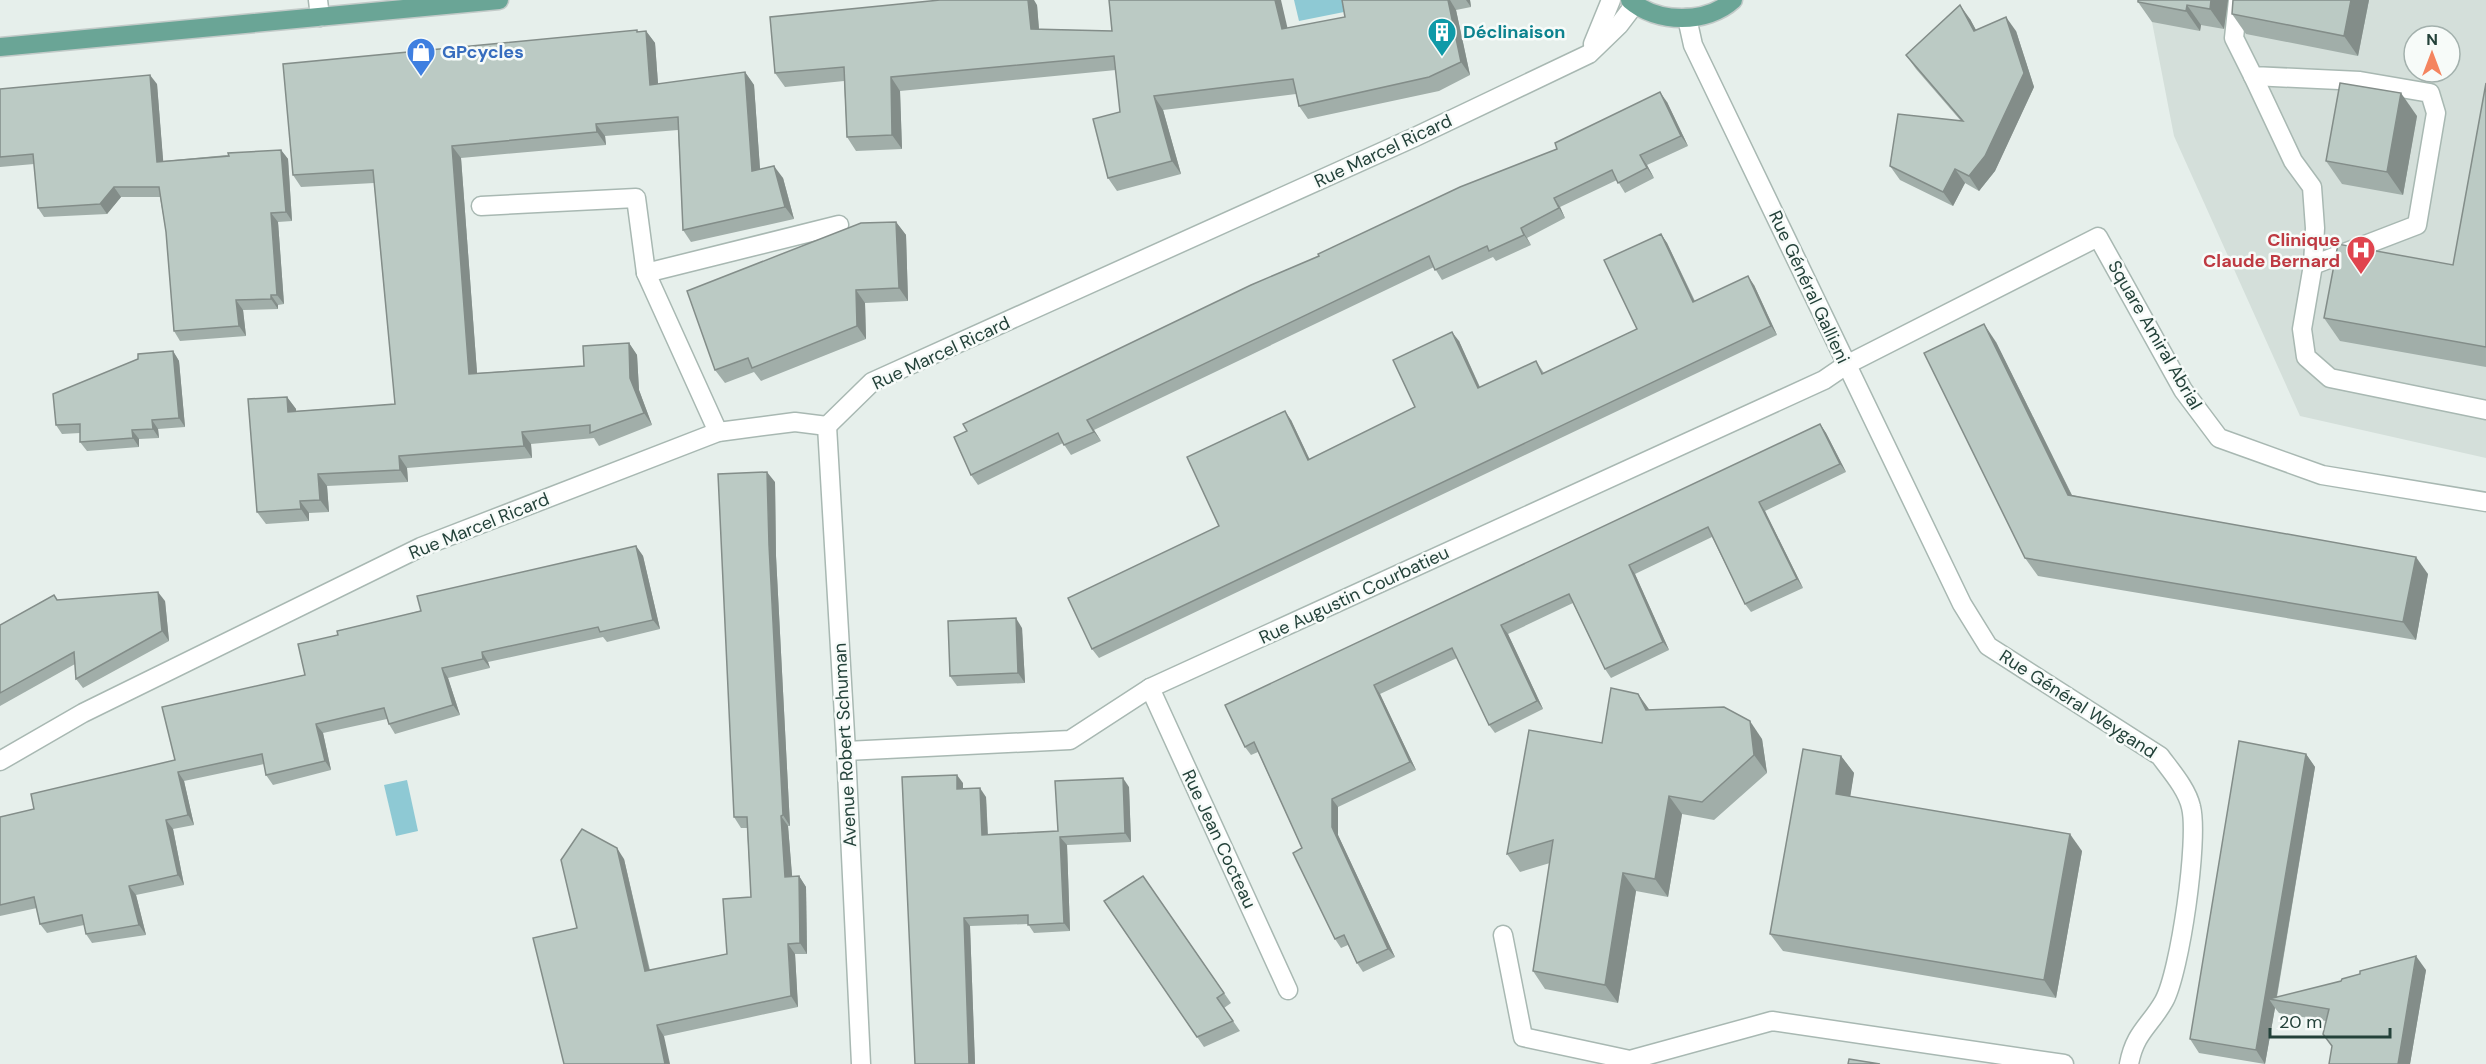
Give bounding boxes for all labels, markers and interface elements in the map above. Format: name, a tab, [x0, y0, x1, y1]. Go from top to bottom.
building icon: Déclinaison	[1426, 16, 1458, 58]
place label: Déclinaison	[1463, 20, 1565, 44]
north arrow	[2402, 24, 2462, 84]
text: N	[2426, 29, 2438, 50]
shop icon: GPcycles	[405, 36, 437, 78]
place label: GPcycles	[442, 40, 524, 64]
street label: Rue Marcel Ricard	[1310, 109, 1456, 193]
street label: Rue Général Gallieni	[1763, 207, 1855, 367]
place label: Clinique Claude Bernard	[2203, 228, 2340, 273]
hospital icon: Clinique Claude Bernard	[2345, 234, 2377, 276]
street label: Square Amiral Abrial	[2102, 256, 2208, 414]
street label: Rue Marcel Ricard	[868, 311, 1014, 395]
street label: Rue Marcel Ricard	[405, 487, 553, 565]
street label: Rue Augustin Courbatieu	[1255, 540, 1453, 650]
street label: Avenue Robert Schuman	[828, 642, 862, 848]
street label: Rue Général Weygand	[1995, 644, 2161, 764]
street label: Rue Jean Cocteau	[1176, 766, 1262, 912]
scale bar	[2270, 1001, 2390, 1039]
text: 20 m	[2279, 1010, 2322, 1034]

